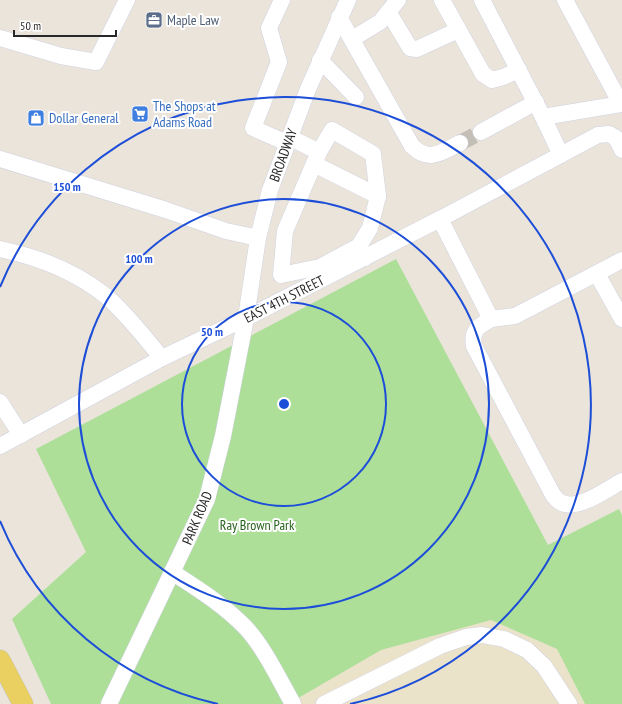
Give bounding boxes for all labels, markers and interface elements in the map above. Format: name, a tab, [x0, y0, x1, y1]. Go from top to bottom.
office icon: Maple Law	[144, 10, 164, 30]
place label: Maple Law	[167, 11, 220, 29]
scale bar	[14, 12, 116, 38]
text: 50 m	[20, 18, 41, 33]
place label: The Shops at Adams Road	[153, 97, 216, 131]
supermarket icon: The Shops at Adams Road	[130, 104, 150, 124]
shop icon: Dollar General	[26, 108, 46, 128]
place label: Dollar General	[49, 109, 119, 127]
street label: BROADWAY	[265, 125, 301, 184]
text: 150 m	[53, 179, 81, 194]
text: 100 m	[125, 251, 153, 266]
street label: EAST 4TH STREET	[241, 271, 328, 327]
text: 50 m	[201, 324, 223, 339]
centre of rings	[277, 397, 291, 411]
street label: PARK ROAD	[178, 489, 216, 547]
park label: Ray Brown Park	[220, 516, 295, 534]

